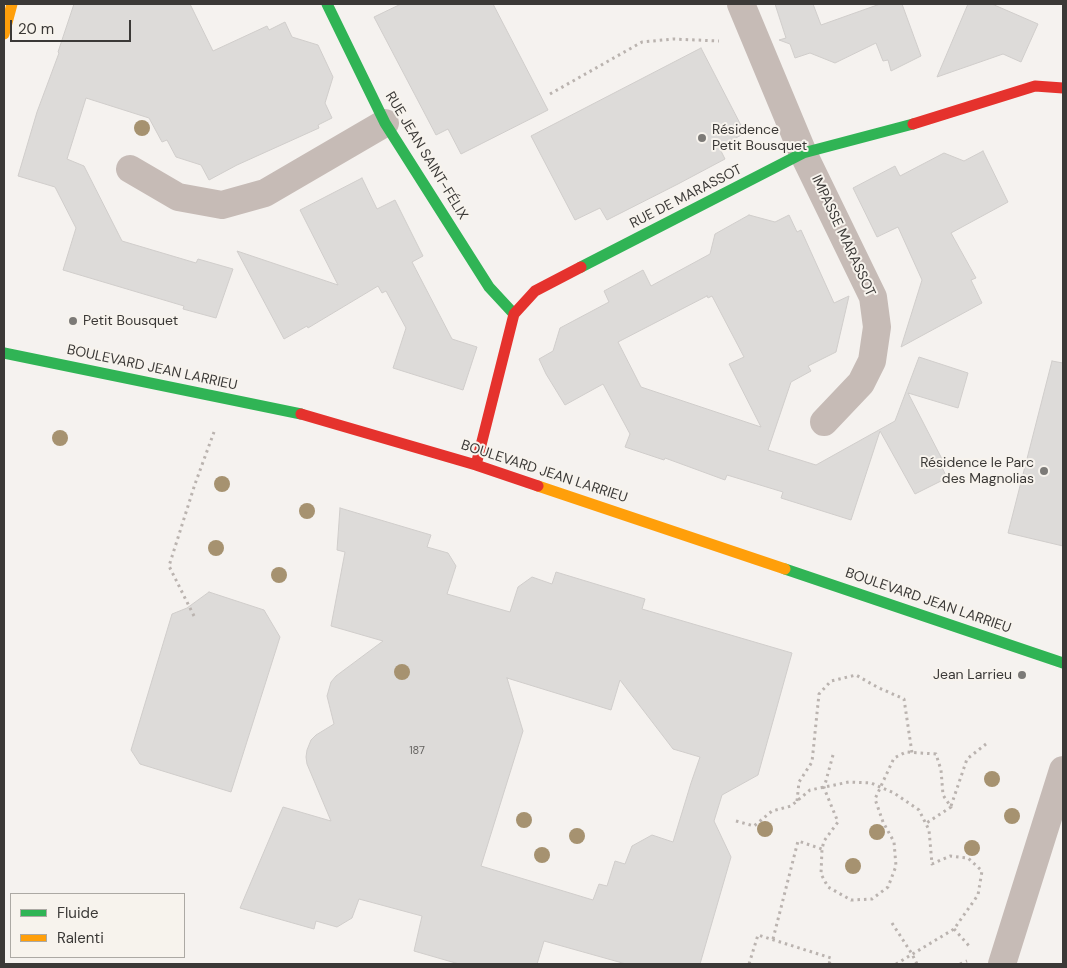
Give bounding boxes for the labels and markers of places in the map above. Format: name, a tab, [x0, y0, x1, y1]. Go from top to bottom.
place label: Résidence Petit Bousquet	[712, 122, 807, 154]
marker: Résidence Petit Bousquet	[696, 132, 708, 144]
place label: Petit Bousquet	[83, 313, 178, 329]
marker: Petit Bousquet	[67, 315, 79, 327]
place label: Résidence le Parc des Magnolias	[920, 455, 1034, 488]
marker: Résidence le Parc des Magnolias	[1038, 465, 1050, 477]
place label: Jean Larrieu	[933, 667, 1012, 683]
marker: Jean Larrieu	[1016, 669, 1028, 681]

